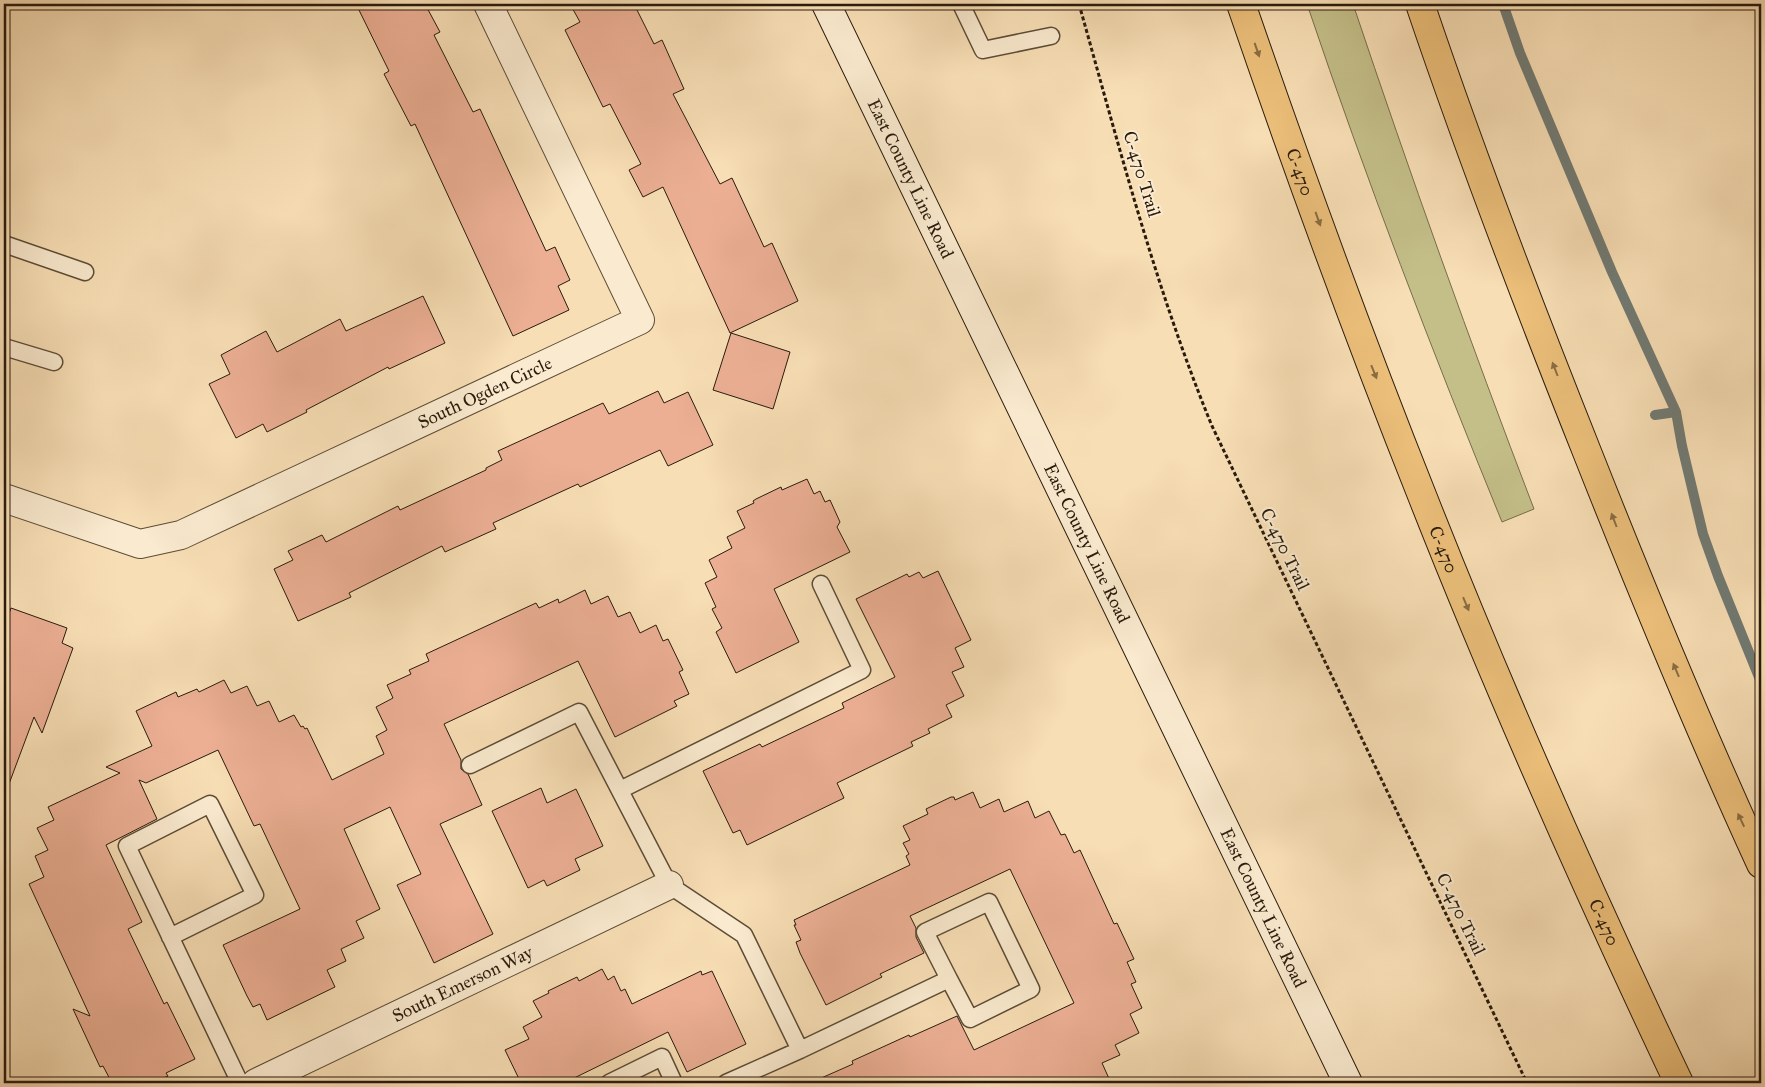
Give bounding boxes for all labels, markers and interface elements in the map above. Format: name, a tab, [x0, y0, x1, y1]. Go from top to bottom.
one-way arrow	[1253, 43, 1261, 58]
street label: East County Line Road	[863, 95, 958, 262]
street label: C-470 Trail	[1118, 128, 1166, 220]
street label: C-470	[1281, 145, 1319, 199]
one-way arrow	[1314, 212, 1322, 227]
street label: South Ogden Circle	[414, 352, 555, 434]
one-way arrow	[1550, 362, 1558, 376]
one-way arrow	[1370, 365, 1378, 380]
street label: East County Line Road	[1039, 460, 1135, 627]
street label: C-470 Trail	[1256, 504, 1314, 594]
one-way arrow	[1610, 512, 1618, 527]
street label: C-470	[1424, 523, 1463, 576]
one-way arrow	[1463, 597, 1471, 611]
one-way arrow	[1672, 663, 1680, 678]
one-way arrow	[1737, 812, 1745, 827]
street label: East County Line Road	[1215, 824, 1311, 991]
street label: C-470 Trail	[1432, 869, 1490, 959]
street label: C-470	[1584, 896, 1624, 949]
street label: South Emerson Way	[389, 941, 537, 1027]

